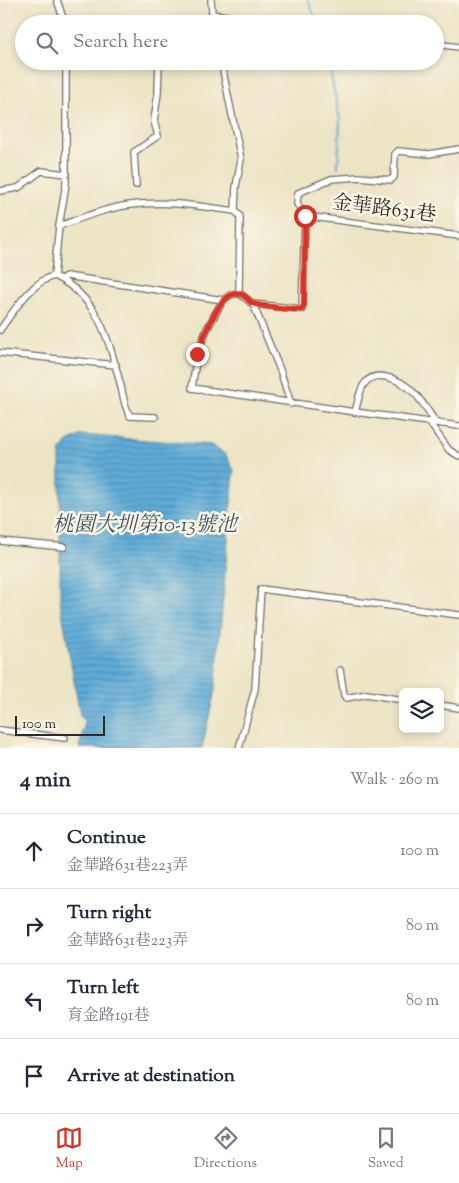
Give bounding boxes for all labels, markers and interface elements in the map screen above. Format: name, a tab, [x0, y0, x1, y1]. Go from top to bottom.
search box	[15, 15, 444, 70]
icon: search	[33, 29, 61, 57]
text: Search here	[73, 29, 168, 56]
street label: 金華路631巷	[330, 189, 438, 231]
route start	[294, 205, 317, 228]
route end	[186, 343, 209, 366]
water label: 桃園大圳第10-13號池	[53, 511, 239, 541]
map controls	[399, 688, 444, 733]
button: layers	[399, 688, 444, 733]
scale bar	[15, 713, 105, 736]
text: 100 m	[22, 715, 56, 735]
text: 4 min	[20, 766, 71, 796]
text: Walk · 260 m	[350, 769, 439, 792]
text: Continue	[67, 825, 146, 852]
icon: ahead	[20, 837, 48, 865]
text: 100 m	[400, 840, 439, 863]
text: 金華路631巷223弄	[67, 855, 188, 878]
text: Turn right	[67, 900, 151, 927]
icon: right	[20, 912, 48, 940]
text: 80 m	[406, 915, 439, 938]
text: 金華路631巷223弄	[67, 930, 188, 953]
text: Turn left	[67, 975, 139, 1002]
icon: left	[20, 987, 48, 1015]
text: 80 m	[406, 990, 439, 1013]
text: 育金路191巷	[67, 1005, 150, 1028]
icon: arrive	[20, 1062, 48, 1090]
text: Arrive at destination	[67, 1063, 235, 1090]
tab: Map	[55, 1124, 83, 1174]
tab: Directions	[194, 1124, 257, 1174]
tab: Saved	[368, 1124, 404, 1174]

